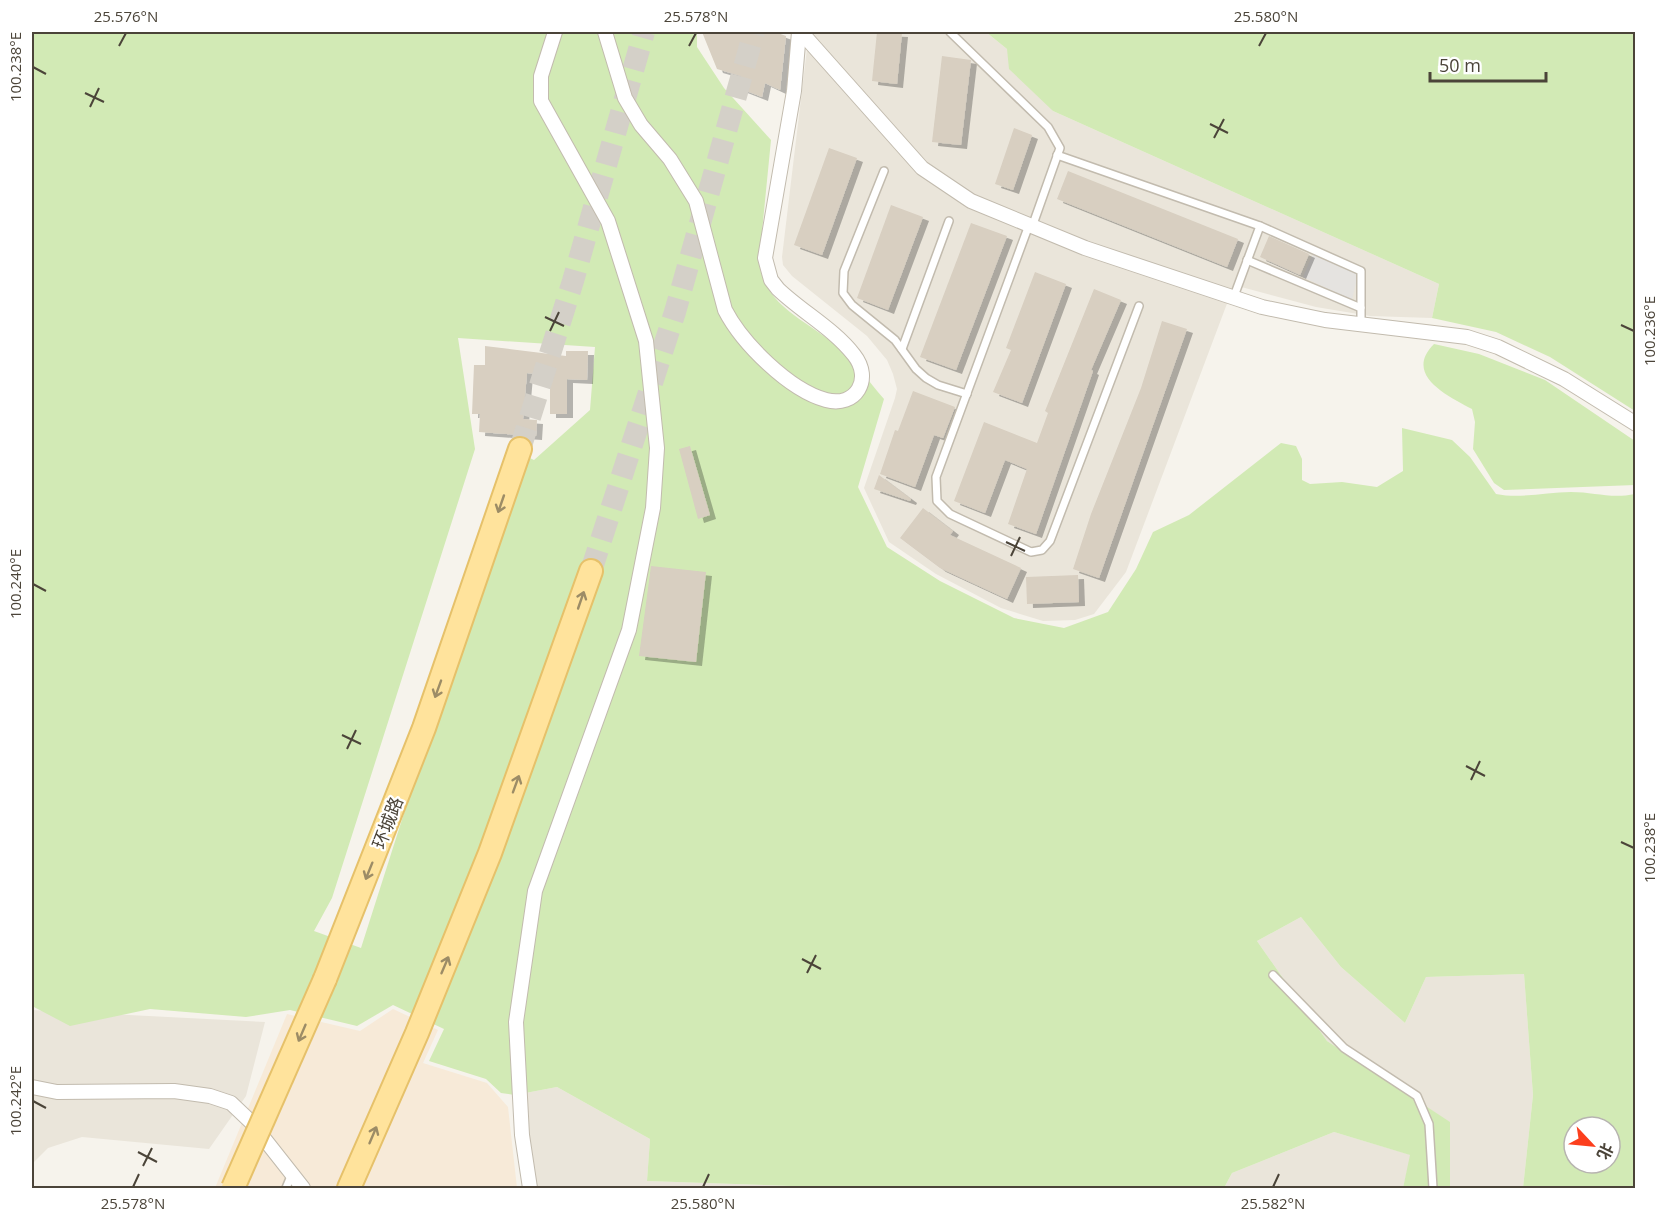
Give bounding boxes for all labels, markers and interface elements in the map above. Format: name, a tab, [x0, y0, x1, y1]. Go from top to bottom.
text: 25.576°N	[94, 6, 158, 26]
text: 25.578°N	[664, 6, 728, 26]
text: 25.580°N	[1234, 6, 1298, 26]
text: 100.238°E	[5, 32, 25, 102]
scale bar	[1430, 45, 1546, 83]
text: 50 m	[1439, 53, 1481, 77]
text: 100.236°E	[1639, 296, 1659, 366]
one-way arrow	[495, 494, 506, 513]
text: 100.240°E	[5, 549, 25, 619]
one-way arrow	[576, 591, 587, 610]
one-way arrow	[432, 679, 443, 698]
one-way arrow	[511, 775, 522, 793]
street label: 环城路	[366, 793, 408, 852]
text: 100.238°E	[1639, 813, 1659, 883]
one-way arrow	[363, 861, 374, 880]
one-way arrow	[440, 957, 451, 975]
one-way arrow	[295, 1023, 307, 1041]
text: 100.242°E	[5, 1066, 25, 1136]
north arrow	[1562, 1115, 1622, 1175]
one-way arrow	[368, 1126, 379, 1145]
text: 北	[1592, 1140, 1619, 1164]
text: 25.578°N	[101, 1193, 165, 1213]
text: 25.580°N	[671, 1193, 735, 1213]
text: 25.582°N	[1241, 1193, 1305, 1213]

